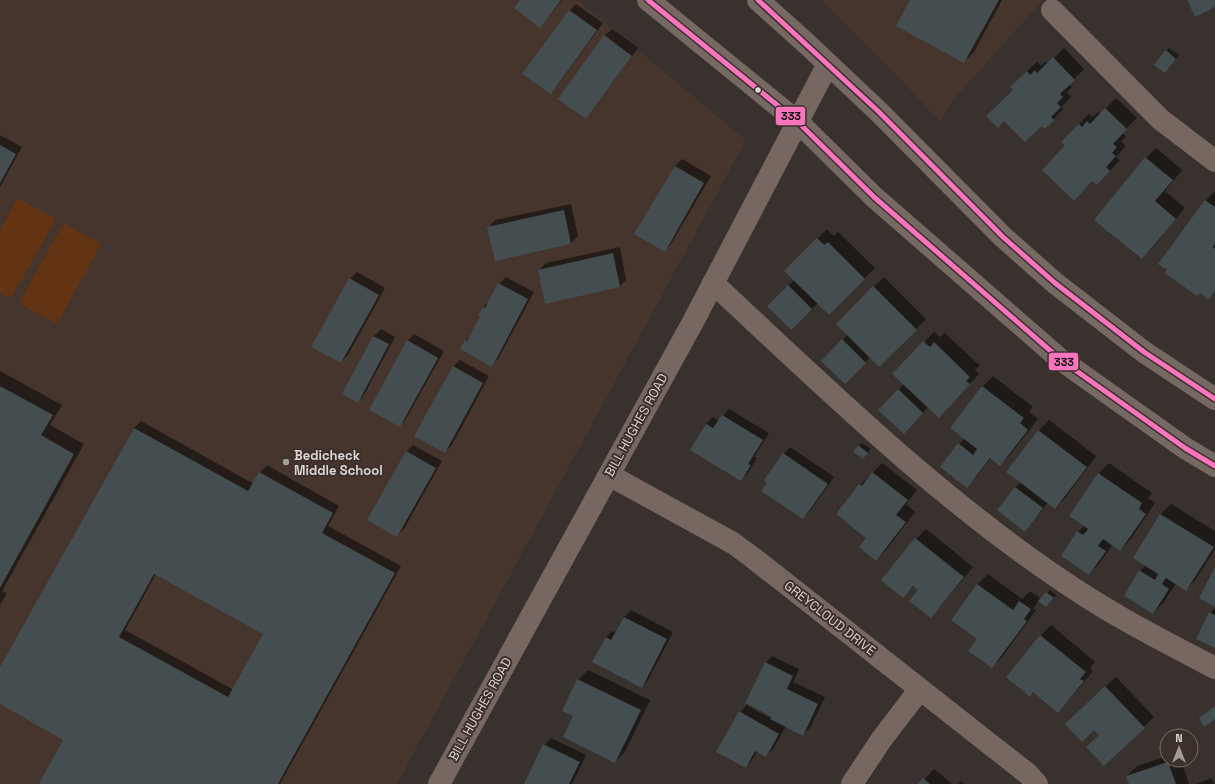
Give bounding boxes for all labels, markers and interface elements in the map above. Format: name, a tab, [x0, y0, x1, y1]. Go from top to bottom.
unlabelled marker	[753, 85, 763, 95]
line badge: 333	[775, 106, 806, 126]
text: 333	[781, 109, 801, 123]
line badge: 333	[1048, 352, 1079, 371]
text: 333	[1054, 355, 1074, 369]
street label: BILL HUGHES ROAD	[601, 370, 671, 480]
place label: Bedicheck Middle School	[294, 447, 383, 479]
marker: Bedicheck Middle School	[281, 457, 291, 467]
street label: GREYCLOUD DRIVE	[781, 577, 879, 659]
street label: BILL HUGHES ROAD	[445, 654, 515, 764]
north arrow	[1159, 728, 1199, 768]
text: N	[1175, 731, 1183, 745]

